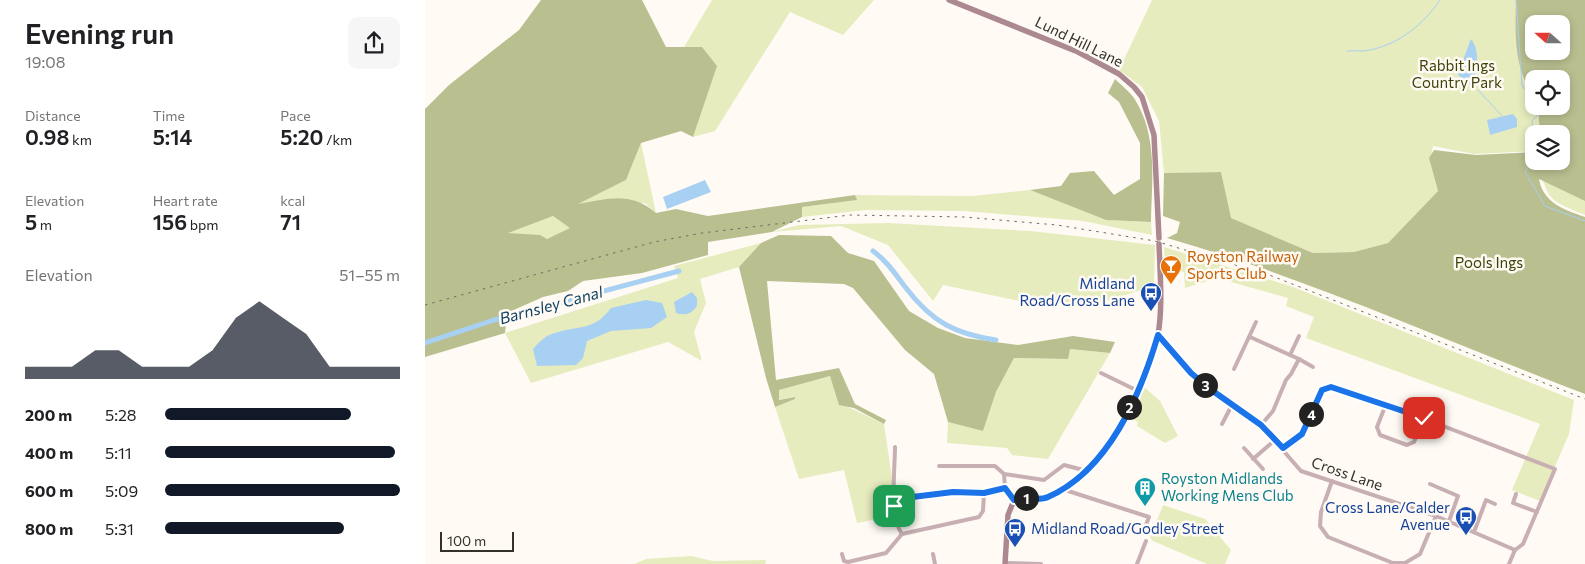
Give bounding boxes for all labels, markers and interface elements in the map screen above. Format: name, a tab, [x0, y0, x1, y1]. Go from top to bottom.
street label: Lund Hill Lane	[1033, 12, 1126, 70]
north arrow	[1525, 15, 1570, 60]
map controls	[1525, 15, 1570, 170]
text: Evening run	[25, 16, 174, 50]
button: share	[348, 17, 400, 69]
text: 19:08	[25, 52, 65, 71]
park label: Rabbit Ings Country Park	[1412, 56, 1502, 91]
button: locate	[1525, 70, 1570, 115]
text: Distance	[25, 107, 81, 124]
text: Time	[153, 107, 185, 124]
text: Pace	[280, 107, 311, 124]
text: 0.98	[25, 124, 69, 149]
text: 5:14	[153, 124, 192, 149]
text: 5:20	[280, 124, 323, 149]
button: layers	[1525, 125, 1570, 170]
text: km	[69, 131, 92, 148]
text: /km	[323, 131, 352, 148]
text: Elevation	[25, 192, 84, 209]
text: Heart rate	[153, 192, 218, 209]
text: kcal	[280, 192, 305, 209]
text: 5	[25, 209, 37, 234]
text: 156	[153, 209, 187, 234]
text: 71	[280, 209, 301, 234]
text: m	[37, 216, 52, 233]
text: bpm	[187, 216, 219, 233]
place label: Royston Railway Sports Club	[1187, 247, 1299, 282]
park label: Pools Ings	[1455, 253, 1523, 271]
bar icon: Royston Railway Sports Club	[1159, 254, 1183, 285]
text: Elevation	[25, 265, 93, 284]
text: 51–55 m	[339, 265, 400, 284]
place label: Midland Road/Cross Lane	[1019, 274, 1135, 309]
water label: Barnsley Canal	[497, 281, 605, 327]
bus stop icon: Midland Road/Cross Lane	[1139, 281, 1163, 312]
pin: 3	[1193, 372, 1217, 398]
text: 3	[1201, 377, 1210, 394]
pin: 2	[1117, 394, 1141, 420]
pin	[1403, 397, 1445, 439]
text: 2	[1126, 399, 1133, 416]
pin: 4	[1299, 402, 1323, 426]
icon: check	[1410, 404, 1438, 432]
text: 200 m	[25, 405, 72, 424]
text: 5:28	[105, 405, 137, 424]
text: 4	[1307, 406, 1316, 423]
text: 400 m	[25, 443, 73, 462]
text: 5:11	[105, 443, 132, 462]
street label: Cross Lane	[1309, 452, 1385, 494]
place label: Royston Midlands Working Mens Club	[1161, 469, 1294, 504]
building icon: Royston Midlands Working Mens Club	[1133, 476, 1157, 507]
text: 600 m	[25, 481, 73, 500]
text: 5:09	[105, 481, 138, 500]
pin	[873, 485, 915, 527]
pin: 1	[1013, 486, 1039, 510]
text: 1	[1023, 490, 1030, 507]
icon: arrive	[880, 492, 908, 520]
place label: Cross Lane/Calder Avenue	[1325, 498, 1450, 533]
bus stop icon: Cross Lane/Calder Avenue	[1454, 505, 1478, 536]
bus stop icon: Midland Road/Godley Street	[1003, 517, 1027, 548]
text: 800 m	[25, 519, 73, 538]
text: 5:31	[105, 519, 134, 538]
place label: Midland Road/Godley Street	[1031, 519, 1224, 537]
scale bar	[440, 529, 514, 552]
text: 100 m	[447, 532, 486, 549]

